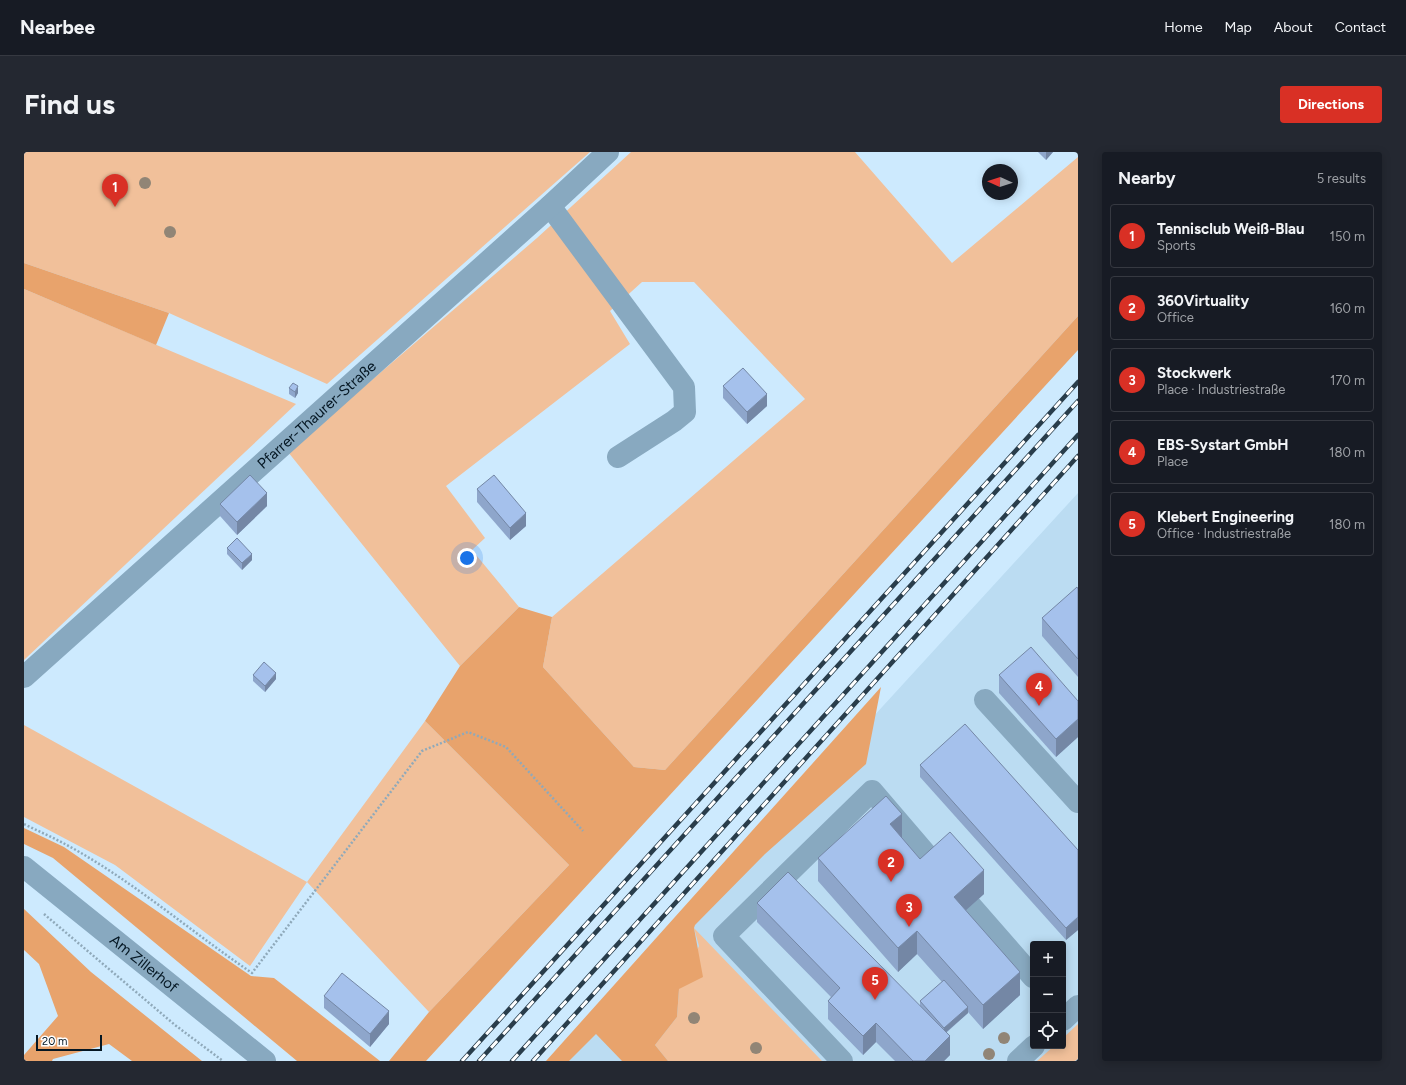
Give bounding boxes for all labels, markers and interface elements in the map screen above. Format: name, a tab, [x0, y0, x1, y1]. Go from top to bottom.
text: Nearbee	[20, 16, 95, 39]
text: Home	[1164, 19, 1203, 36]
text: Map	[1225, 19, 1252, 36]
text: About	[1274, 19, 1313, 36]
text: Contact	[1335, 19, 1386, 36]
button: Directions	[1280, 86, 1382, 123]
text: Find us	[24, 87, 115, 121]
north arrow	[982, 164, 1018, 200]
text: Nearby	[1118, 168, 1176, 188]
text: 5 results	[1317, 171, 1366, 186]
pin: 1	[102, 174, 128, 207]
text: Tennisclub Weiß-Blau	[1157, 220, 1305, 238]
text: 1	[1129, 229, 1135, 244]
text: 150 m	[1330, 229, 1365, 244]
text: Sports	[1157, 238, 1196, 253]
text: 360Virtuality	[1157, 292, 1249, 310]
text: 2	[1128, 301, 1136, 316]
text: 160 m	[1330, 301, 1365, 316]
text: Office	[1157, 310, 1194, 325]
street label: Pfarrer-Thaurer-Straße	[254, 357, 380, 473]
text: Stockwerk	[1157, 364, 1231, 382]
text: 3	[1128, 373, 1136, 388]
text: 170 m	[1330, 373, 1365, 388]
text: Place · Industriestraße	[1157, 382, 1285, 397]
text: EBS-Systart GmbH	[1157, 436, 1289, 454]
text: 4	[1128, 445, 1136, 460]
text: 180 m	[1329, 445, 1365, 460]
text: Place	[1157, 454, 1188, 469]
text: Klebert Engineering	[1157, 508, 1294, 526]
text: 5	[1128, 517, 1136, 532]
text: 180 m	[1329, 517, 1365, 532]
text: Office · Industriestraße	[1157, 526, 1291, 541]
your location	[457, 548, 477, 568]
pin: 4	[1026, 673, 1052, 706]
pin: 2	[878, 849, 904, 882]
pin: 3	[896, 894, 922, 927]
street label: Am Zillerhof	[106, 931, 182, 997]
map controls	[1030, 941, 1066, 1049]
button: +	[1030, 941, 1066, 977]
pin: 5	[862, 967, 888, 1000]
button: −	[1030, 977, 1066, 1013]
button: locate	[1030, 1013, 1066, 1049]
scale bar	[36, 1033, 102, 1052]
text: 20 m	[42, 1035, 67, 1048]

